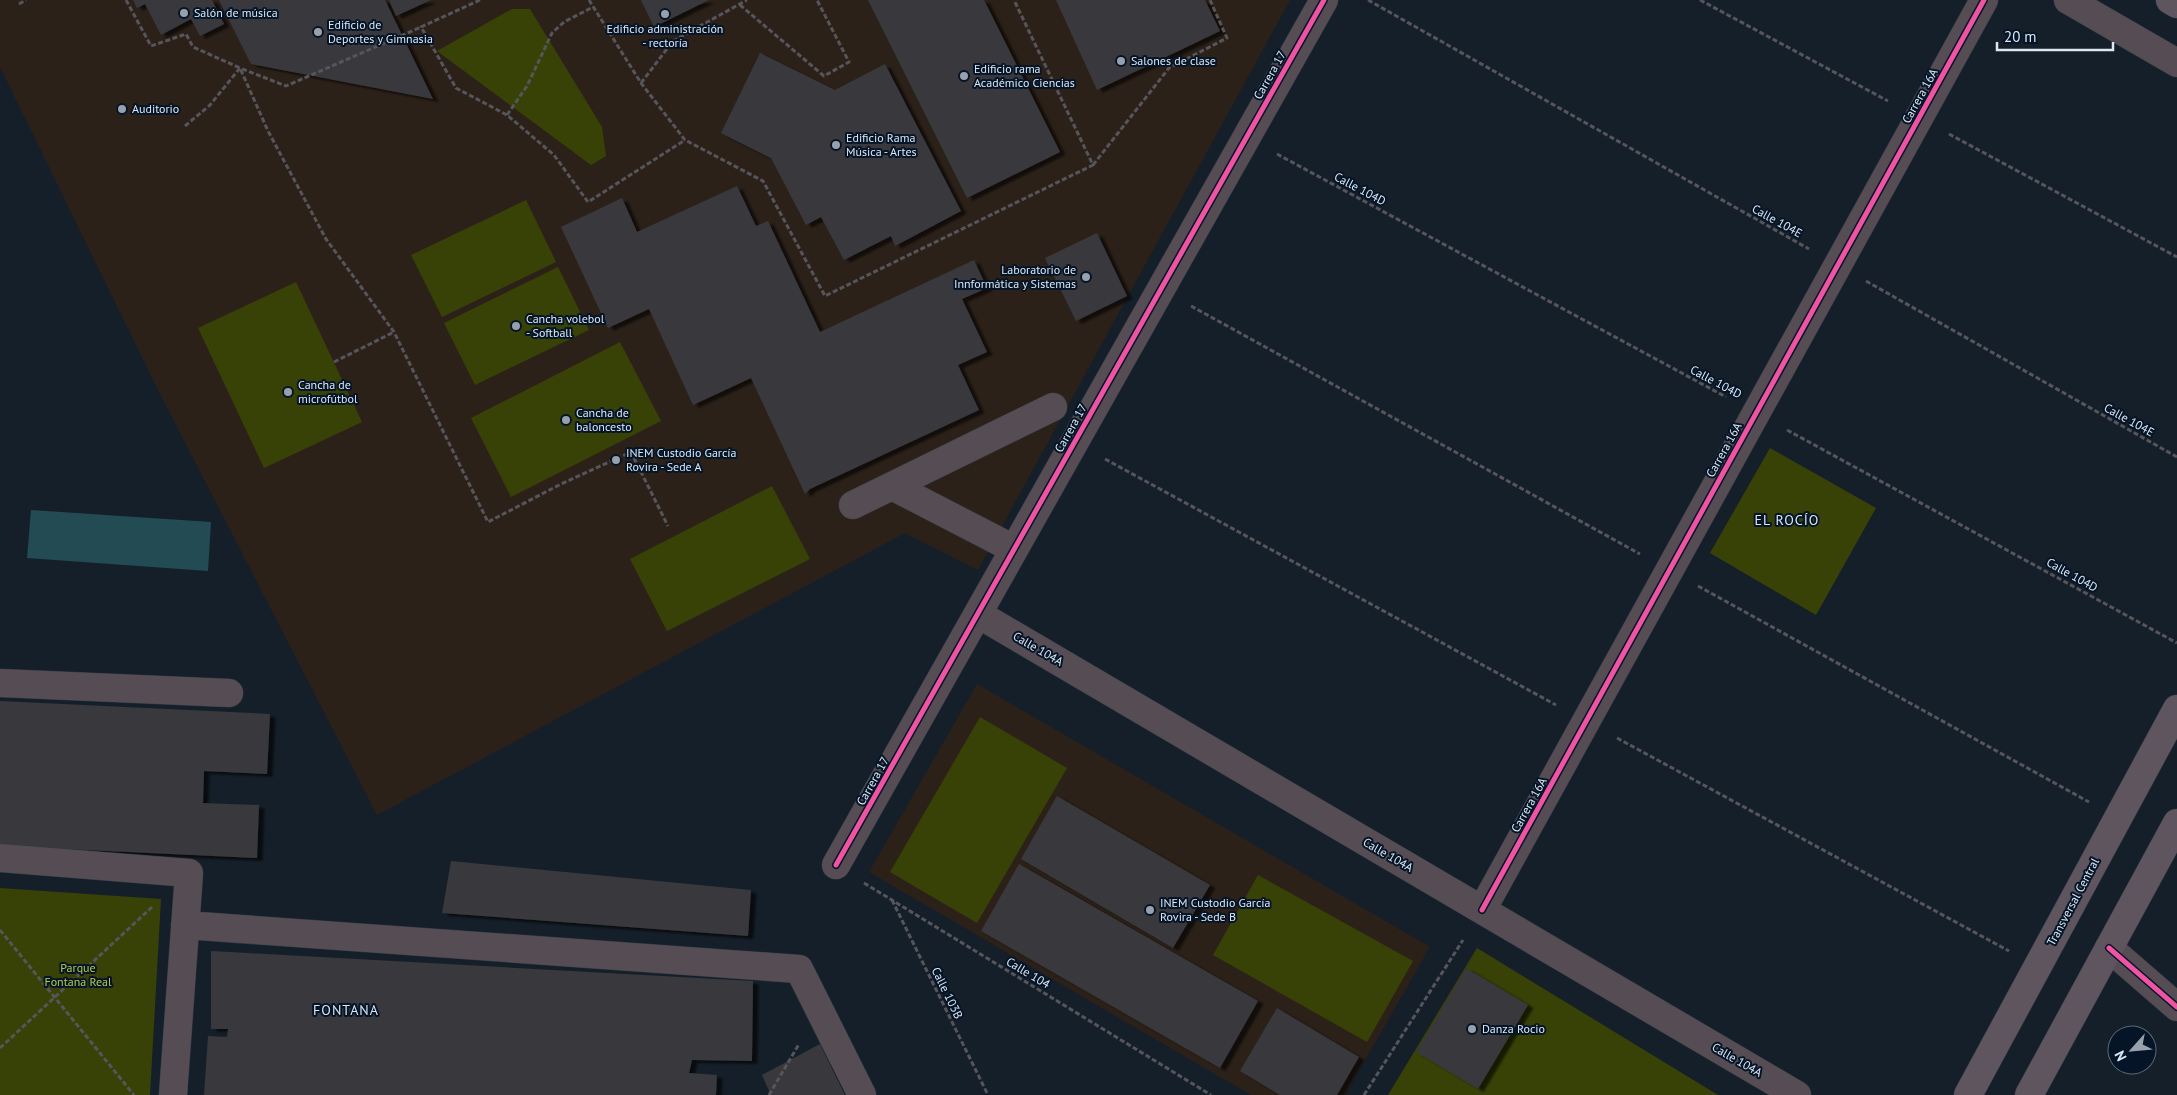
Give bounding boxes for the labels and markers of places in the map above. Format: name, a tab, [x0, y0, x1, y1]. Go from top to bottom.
place label: Salón de música	[194, 5, 278, 20]
marker: Salón de música	[178, 7, 190, 19]
marker: Edificio administración - rectoría	[659, 8, 671, 20]
place label: Edificio de Deportes y Gimnasia	[328, 17, 433, 46]
place label: Edificio administración - rectoría	[607, 21, 723, 50]
marker: Edificio de Deportes y Gimnasia	[312, 26, 324, 38]
place label: Salones de clase	[1131, 53, 1216, 68]
marker: Salones de clase	[1115, 55, 1127, 67]
place label: Edificio rama Académico Ciencias	[974, 61, 1075, 90]
marker: Edificio rama Académico Ciencias	[958, 70, 970, 82]
place label: Auditorio	[132, 101, 179, 116]
marker: Auditorio	[116, 103, 128, 115]
place label: Edificio Rama Música - Artes	[846, 130, 917, 159]
marker: Edificio Rama Música - Artes	[830, 139, 842, 151]
place label: Laboratorio de Innformática y Sistemas	[954, 262, 1076, 291]
marker: Laboratorio de Innformática y Sistemas	[1080, 271, 1092, 283]
place label: Cancha volebol - Softball	[526, 311, 605, 340]
marker: Cancha volebol - Softball	[510, 320, 522, 332]
place label: Cancha de microfútbol	[298, 377, 358, 406]
marker: Cancha de microfútbol	[282, 386, 294, 398]
place label: Cancha de baloncesto	[576, 405, 632, 434]
marker: Cancha de baloncesto	[560, 414, 572, 426]
place label: INEM Custodio García Rovira - Sede A	[626, 445, 737, 474]
marker: INEM Custodio García Rovira - Sede A	[610, 454, 622, 466]
place label: INEM Custodio García Rovira - Sede B	[1160, 895, 1271, 924]
marker: INEM Custodio García Rovira - Sede B	[1144, 904, 1156, 916]
place label: Danza Rocio	[1482, 1021, 1545, 1036]
marker: Danza Rocio	[1466, 1023, 1478, 1035]

